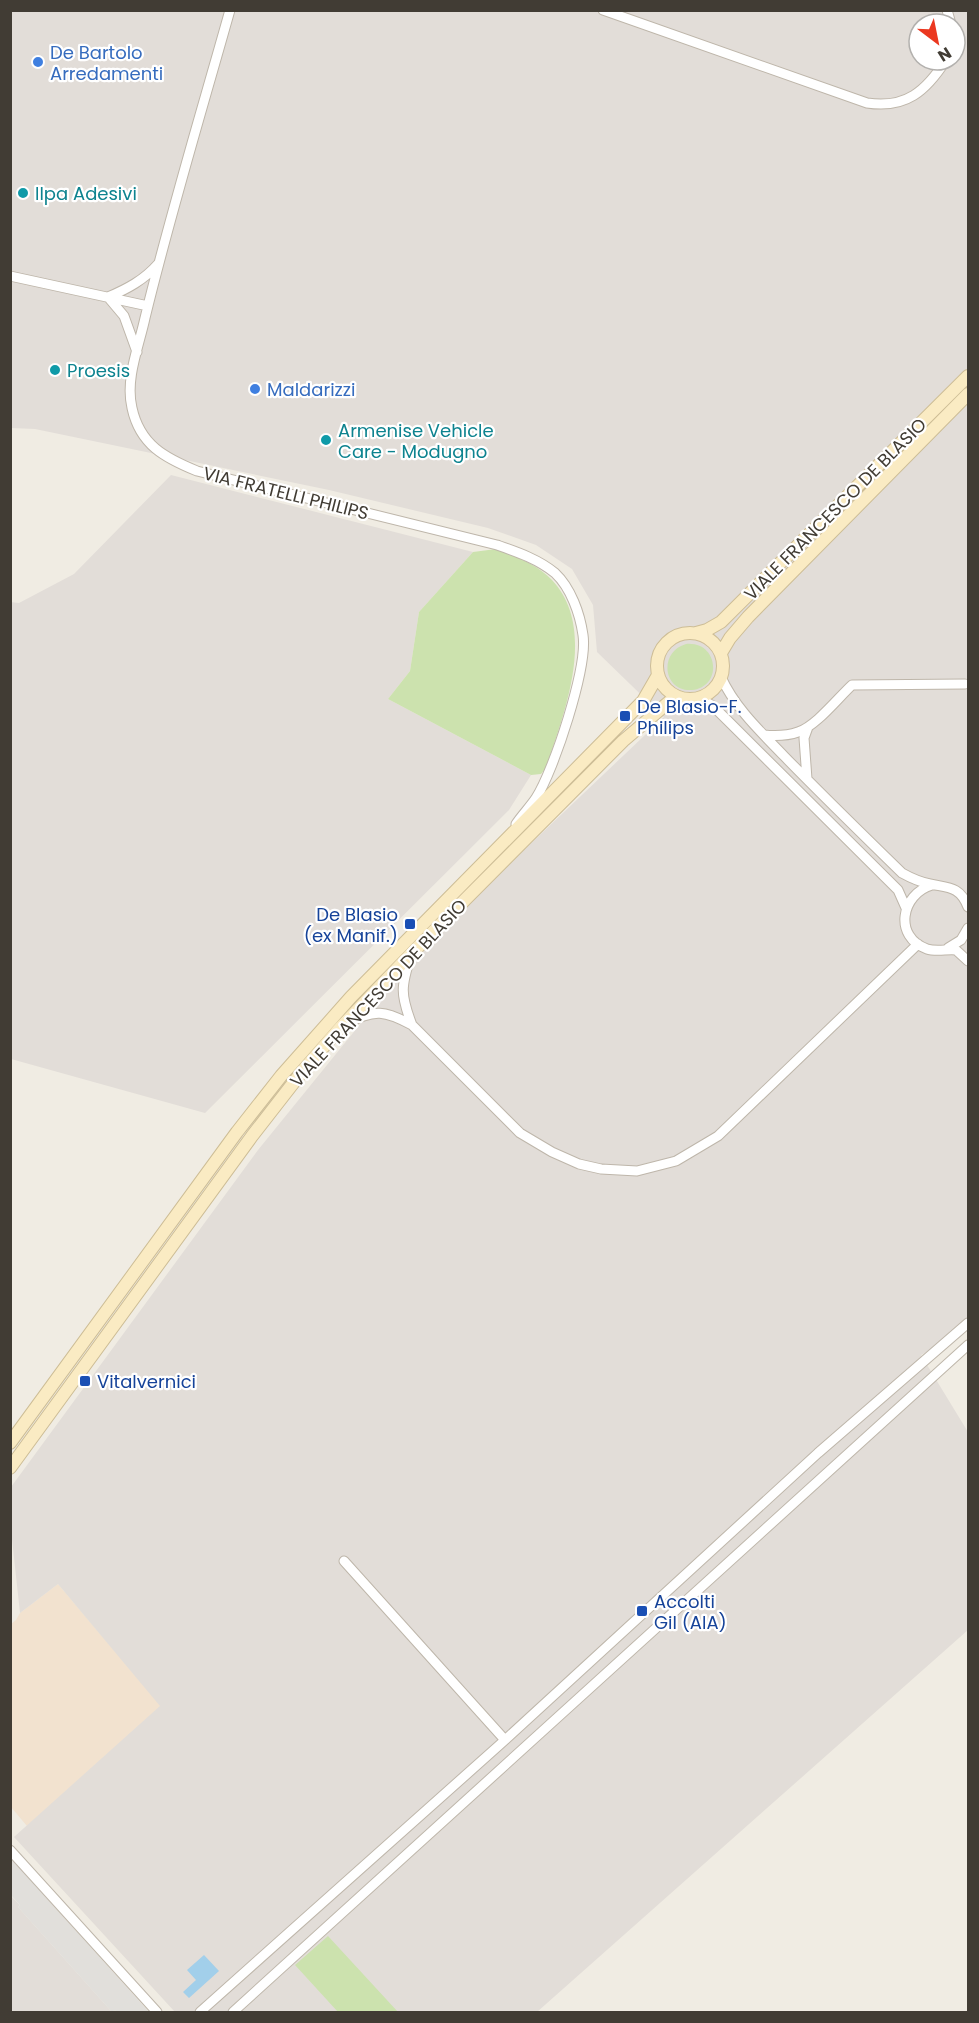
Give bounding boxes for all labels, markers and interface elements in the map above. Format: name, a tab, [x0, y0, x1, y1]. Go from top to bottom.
north arrow	[907, 12, 967, 72]
place label: De Bartolo Arredamenti	[50, 40, 163, 86]
text: N	[933, 41, 956, 67]
marker: De Bartolo Arredamenti	[31, 55, 45, 69]
place label: Ilpa Adesivi	[35, 181, 137, 206]
marker: Ilpa Adesivi	[16, 186, 30, 200]
place label: Proesis	[67, 358, 130, 383]
marker: Proesis	[48, 363, 62, 377]
place label: Maldarizzi	[267, 377, 355, 402]
marker: Maldarizzi	[248, 382, 262, 396]
street label: VIALE FRANCESCO DE BLASIO	[738, 412, 932, 606]
place label: Armenise Vehicle Care - Modugno	[338, 418, 494, 464]
marker: Armenise Vehicle Care - Modugno	[319, 433, 333, 447]
street label: VIA FRATELLI PHILIPS	[201, 460, 371, 526]
place label: De Blasio-F. Philips	[637, 694, 741, 740]
marker: De Blasio-F. Philips	[618, 709, 632, 723]
street label: VIALE FRANCESCO DE BLASIO	[284, 894, 472, 1092]
place label: De Blasio (ex Manif.)	[304, 902, 398, 948]
marker: De Blasio (ex Manif.)	[403, 917, 417, 931]
place label: Vitalvernici	[97, 1369, 196, 1394]
marker: Vitalvernici	[78, 1374, 92, 1388]
place label: Accolti Gil (AIA)	[654, 1589, 727, 1635]
marker: Accolti Gil (AIA)	[635, 1604, 649, 1618]

